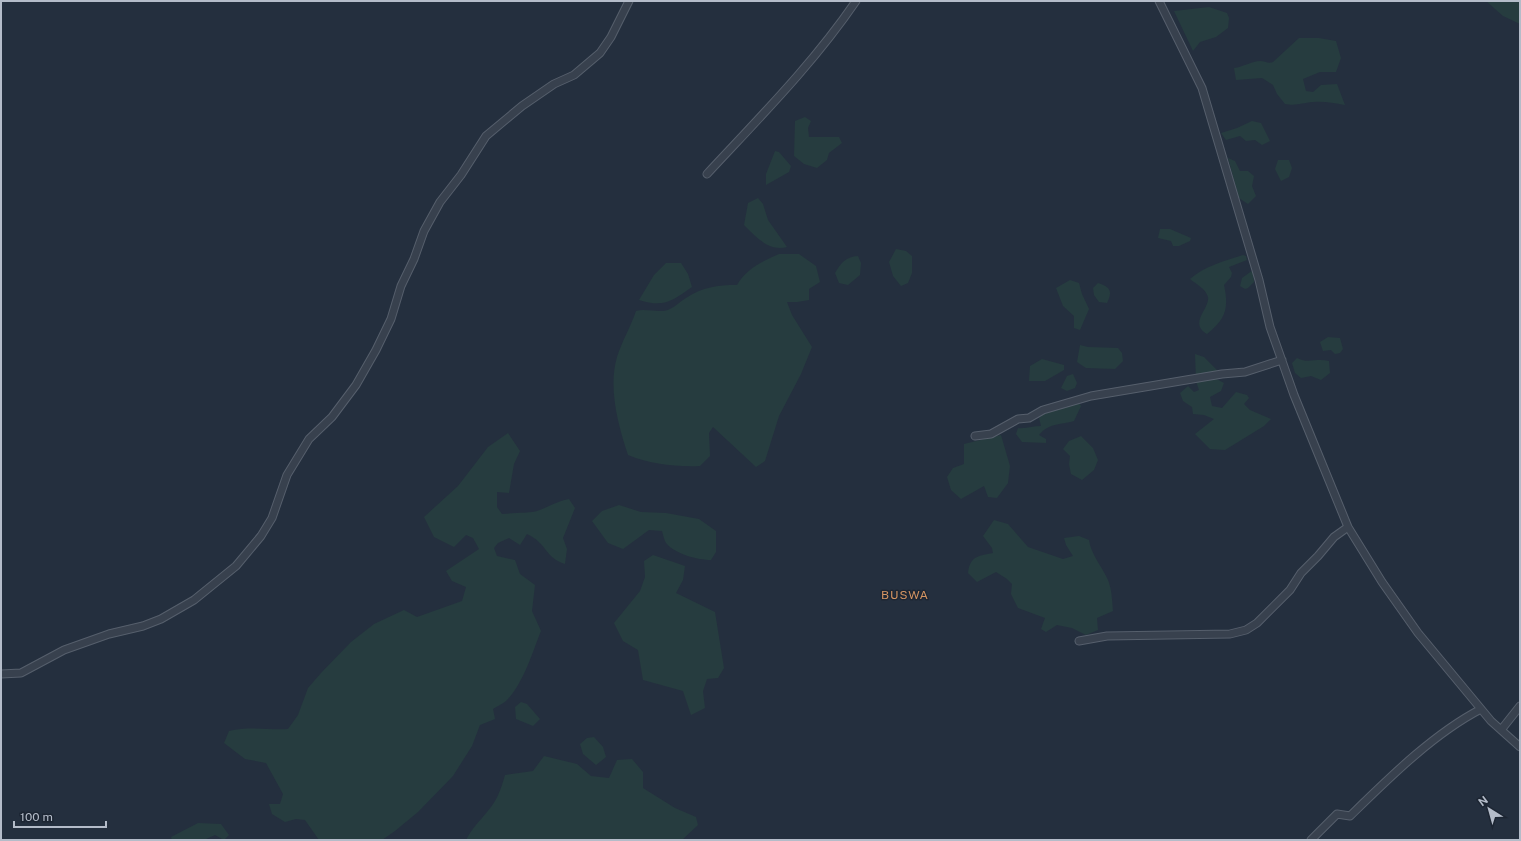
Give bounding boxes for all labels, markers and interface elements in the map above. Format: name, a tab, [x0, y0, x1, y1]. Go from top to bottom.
district label: BUSWA	[881, 588, 929, 602]
north arrow	[1469, 789, 1509, 829]
text: N	[1476, 794, 1490, 808]
scale bar	[14, 803, 106, 829]
text: 100 m	[20, 810, 53, 824]

